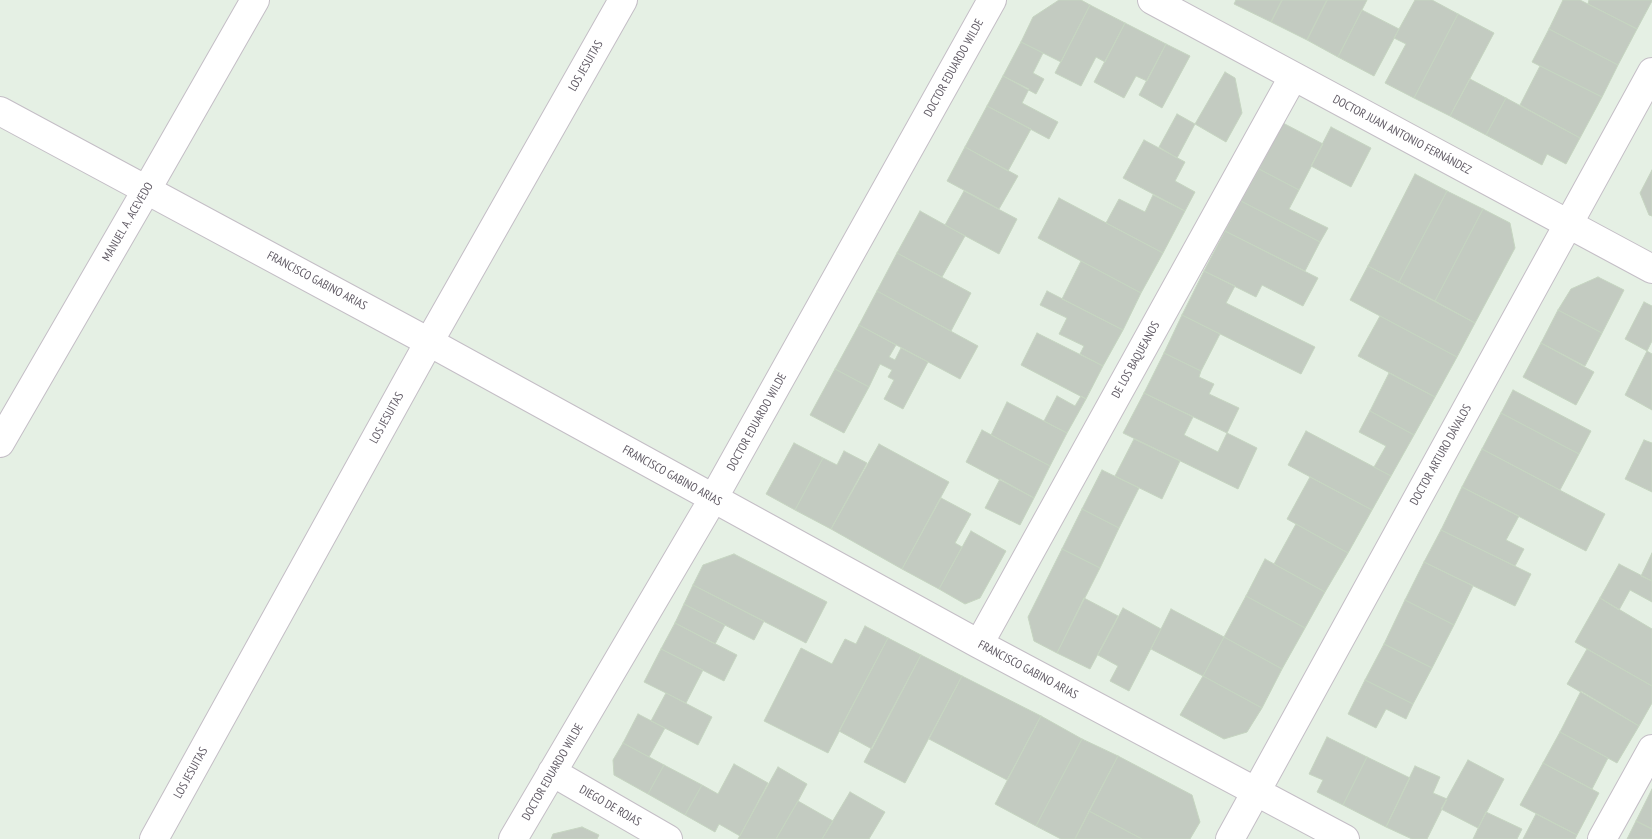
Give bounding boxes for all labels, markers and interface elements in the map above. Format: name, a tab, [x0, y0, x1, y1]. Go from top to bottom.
street label: DOCTOR EDUARDO WILDE	[921, 17, 987, 119]
street label: LOS JESUITAS	[566, 38, 606, 94]
street label: DOCTOR JUAN ANTONIO FERNÁNDEZ	[1330, 92, 1474, 178]
street label: MANUEL A. ACEVEDO	[100, 180, 156, 264]
street label: FRANCISCO GABINO ARIAS	[265, 249, 369, 313]
street label: DE LOS BAQUEANOS	[1109, 319, 1163, 401]
street label: DOCTOR EDUARDO WILDE	[724, 371, 790, 473]
street label: LOS JESUITAS	[367, 390, 407, 446]
street label: DOCTOR ARTURO DÁVALOS	[1407, 402, 1475, 508]
street label: FRANCISCO GABINO ARIAS	[620, 443, 724, 509]
street label: FRANCISCO GABINO ARIAS	[976, 638, 1080, 702]
street label: DOCTOR EDUARDO WILDE	[519, 721, 587, 823]
street label: LOS JESUITAS	[171, 745, 211, 801]
street label: DIEGO DE ROJAS	[577, 783, 643, 829]

